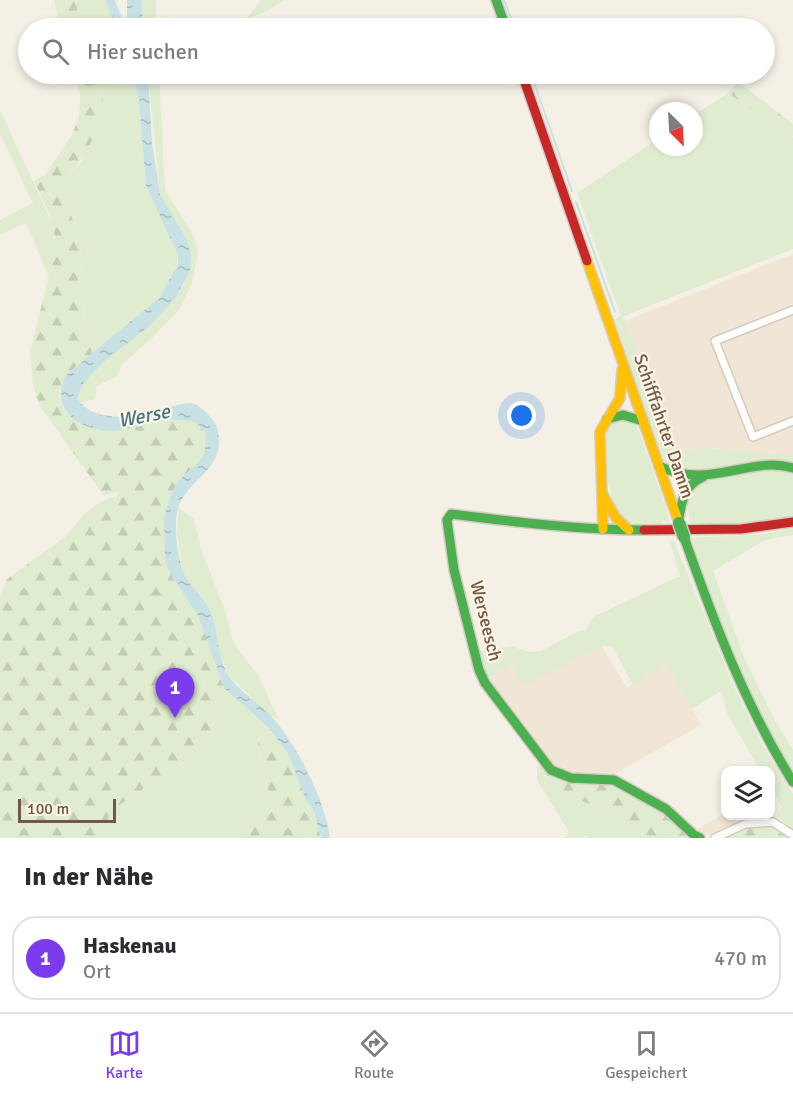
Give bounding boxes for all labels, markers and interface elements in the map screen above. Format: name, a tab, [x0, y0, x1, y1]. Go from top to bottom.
search box	[18, 18, 775, 84]
icon: search	[39, 35, 72, 68]
text: Hier suchen	[87, 38, 199, 65]
north arrow	[649, 102, 703, 156]
street label: Schifffahrter Damm	[629, 351, 699, 501]
water label: Werse	[116, 399, 173, 433]
your location	[507, 401, 536, 430]
street label: Werseesch	[465, 578, 507, 664]
pin: 1	[156, 668, 195, 718]
map controls	[721, 766, 775, 820]
button: layers	[721, 766, 775, 820]
scale bar	[18, 796, 116, 824]
text: 100 m	[27, 799, 69, 819]
text: In der Nähe	[24, 861, 154, 893]
text: Haskenau	[83, 932, 177, 959]
text: 1	[40, 946, 51, 971]
text: 470 m	[714, 946, 767, 971]
text: Ort	[83, 959, 111, 984]
tab: Karte	[106, 1027, 143, 1083]
tab: Route	[354, 1027, 394, 1083]
tab: Gespeichert	[605, 1027, 687, 1083]

